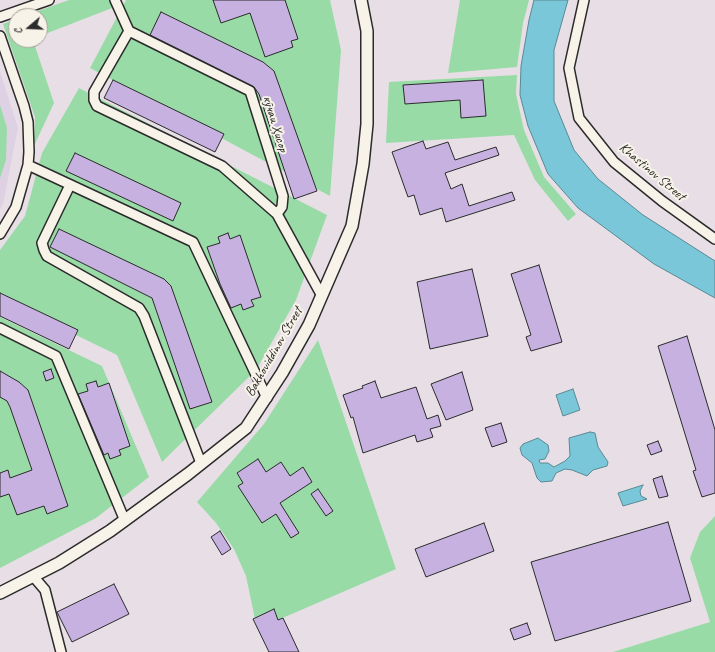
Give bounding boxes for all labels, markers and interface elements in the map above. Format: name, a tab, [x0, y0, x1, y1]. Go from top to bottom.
north arrow	[8, 8, 48, 48]
text: С	[10, 27, 25, 36]
street label: кӯчаи Ҳисор	[258, 94, 292, 154]
street label: Khastinov Street	[615, 139, 689, 205]
street label: Bakhoviddinov Street	[242, 304, 306, 400]

